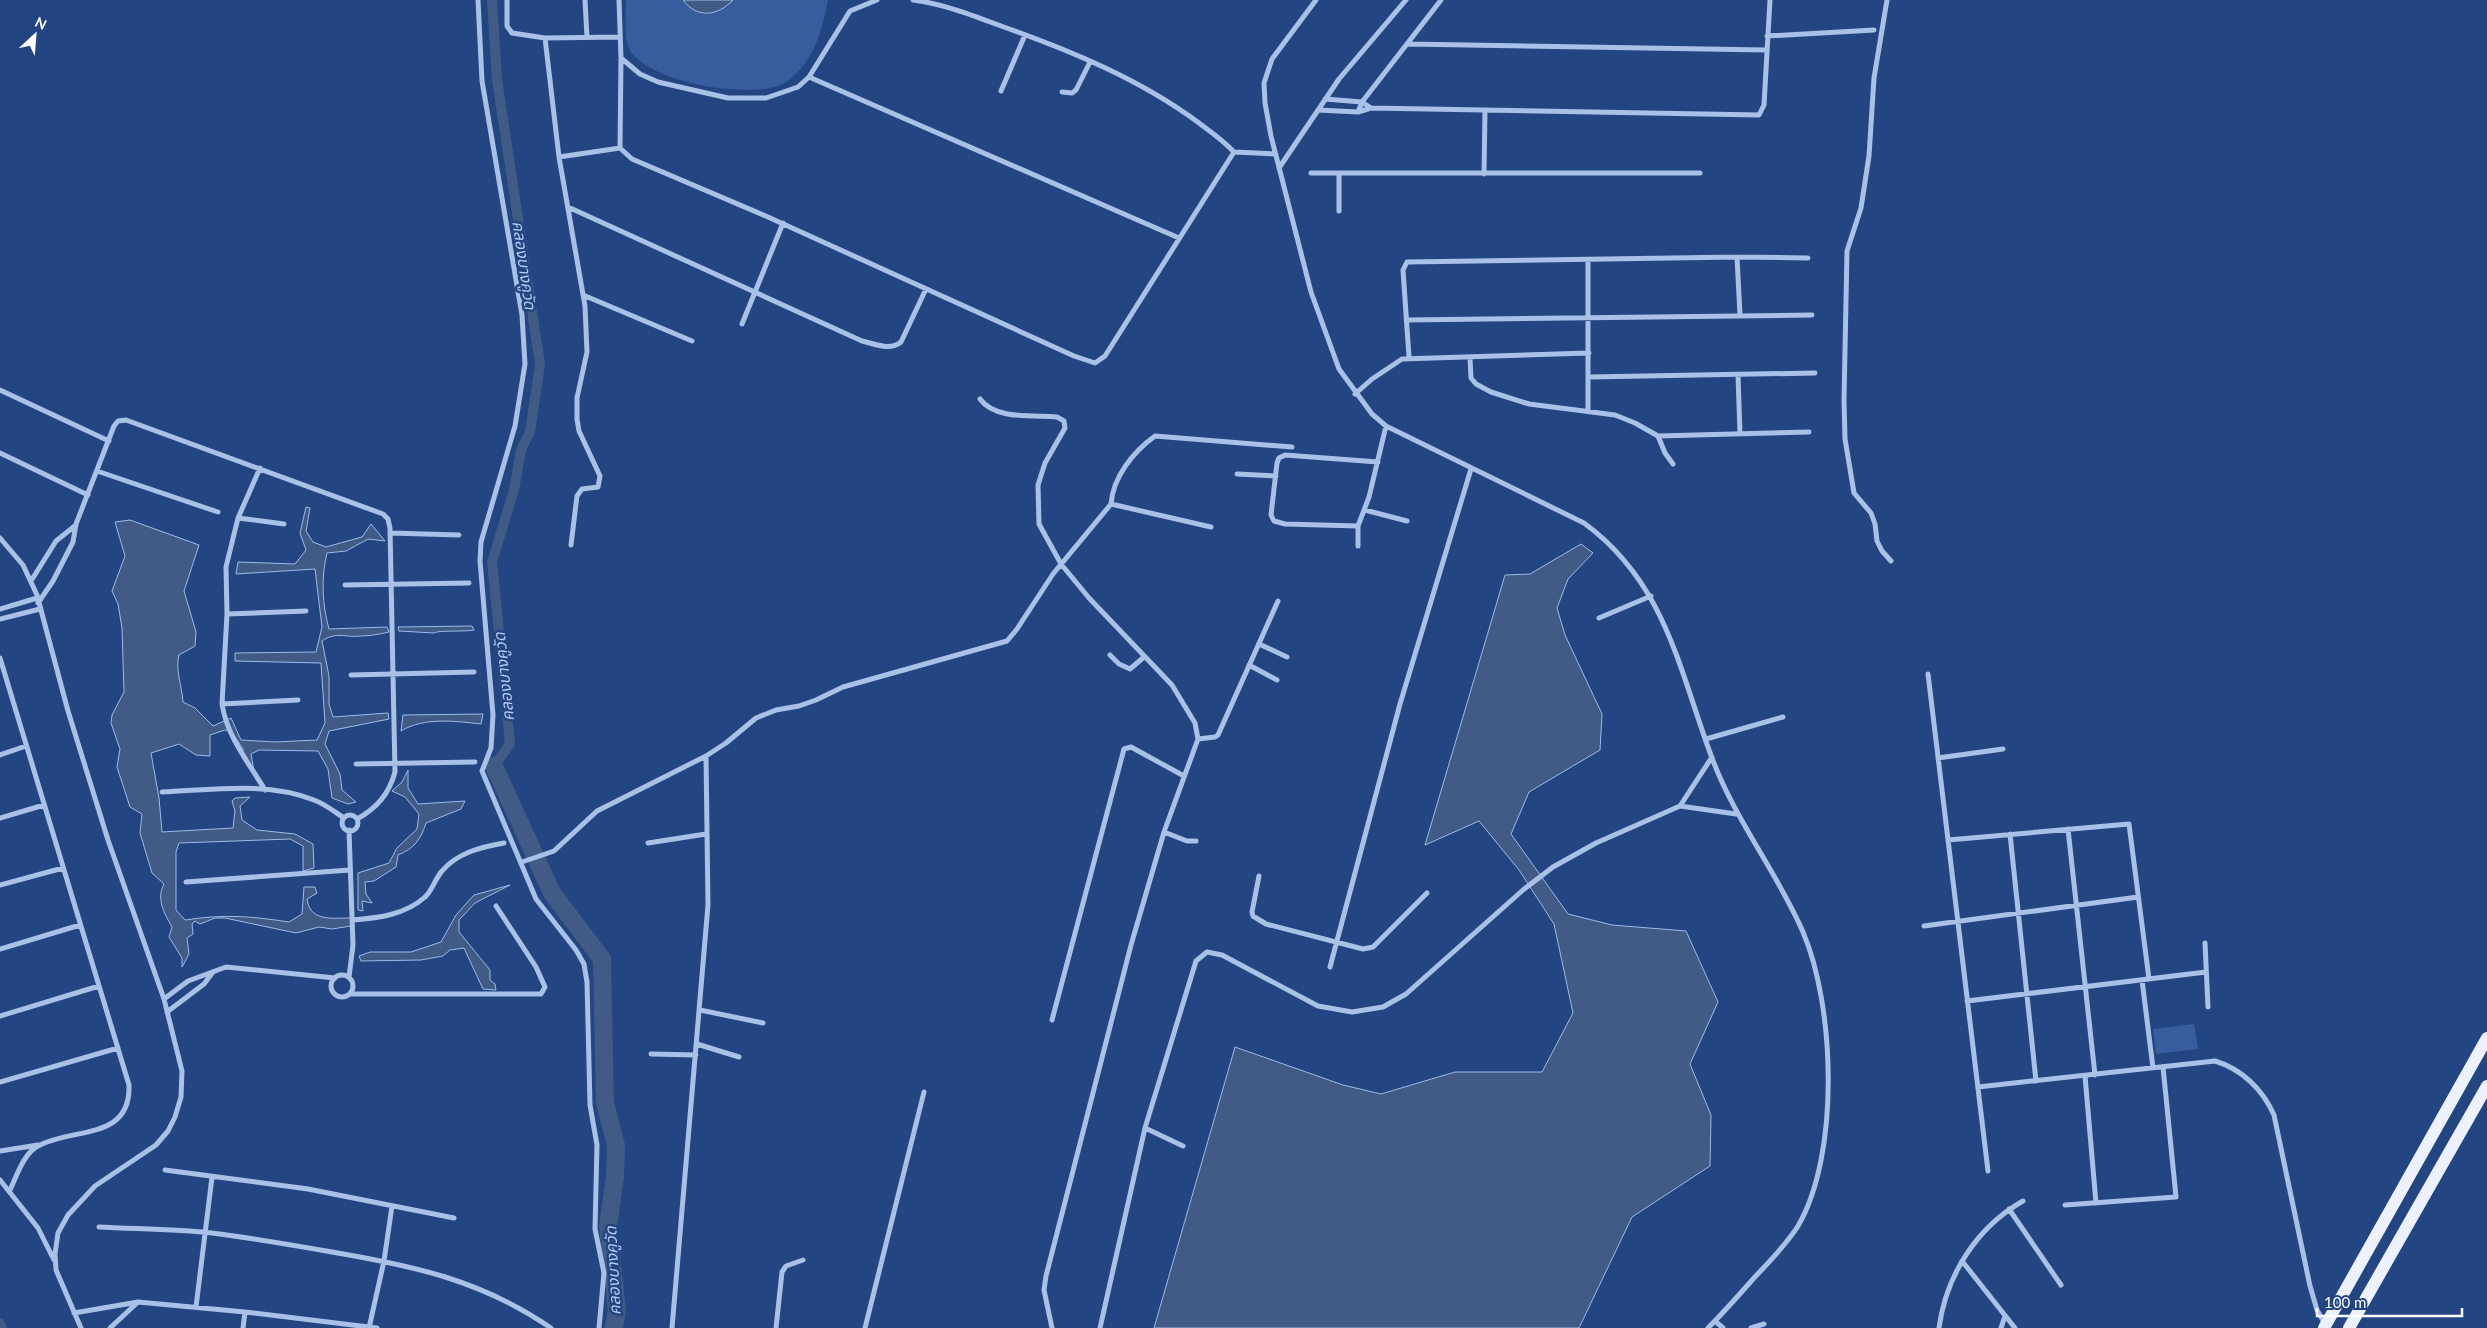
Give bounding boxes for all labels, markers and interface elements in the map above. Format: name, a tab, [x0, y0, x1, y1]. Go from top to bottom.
north arrow	[10, 10, 60, 60]
text: N	[32, 13, 49, 33]
water label: คลองบางคูวัด	[507, 220, 541, 312]
water label: คลองบางคูวัด	[489, 630, 519, 722]
water label: คลองบางคูวัด	[600, 1225, 626, 1316]
scale bar	[2317, 1286, 2462, 1318]
text: 100 m	[2324, 1293, 2366, 1311]

